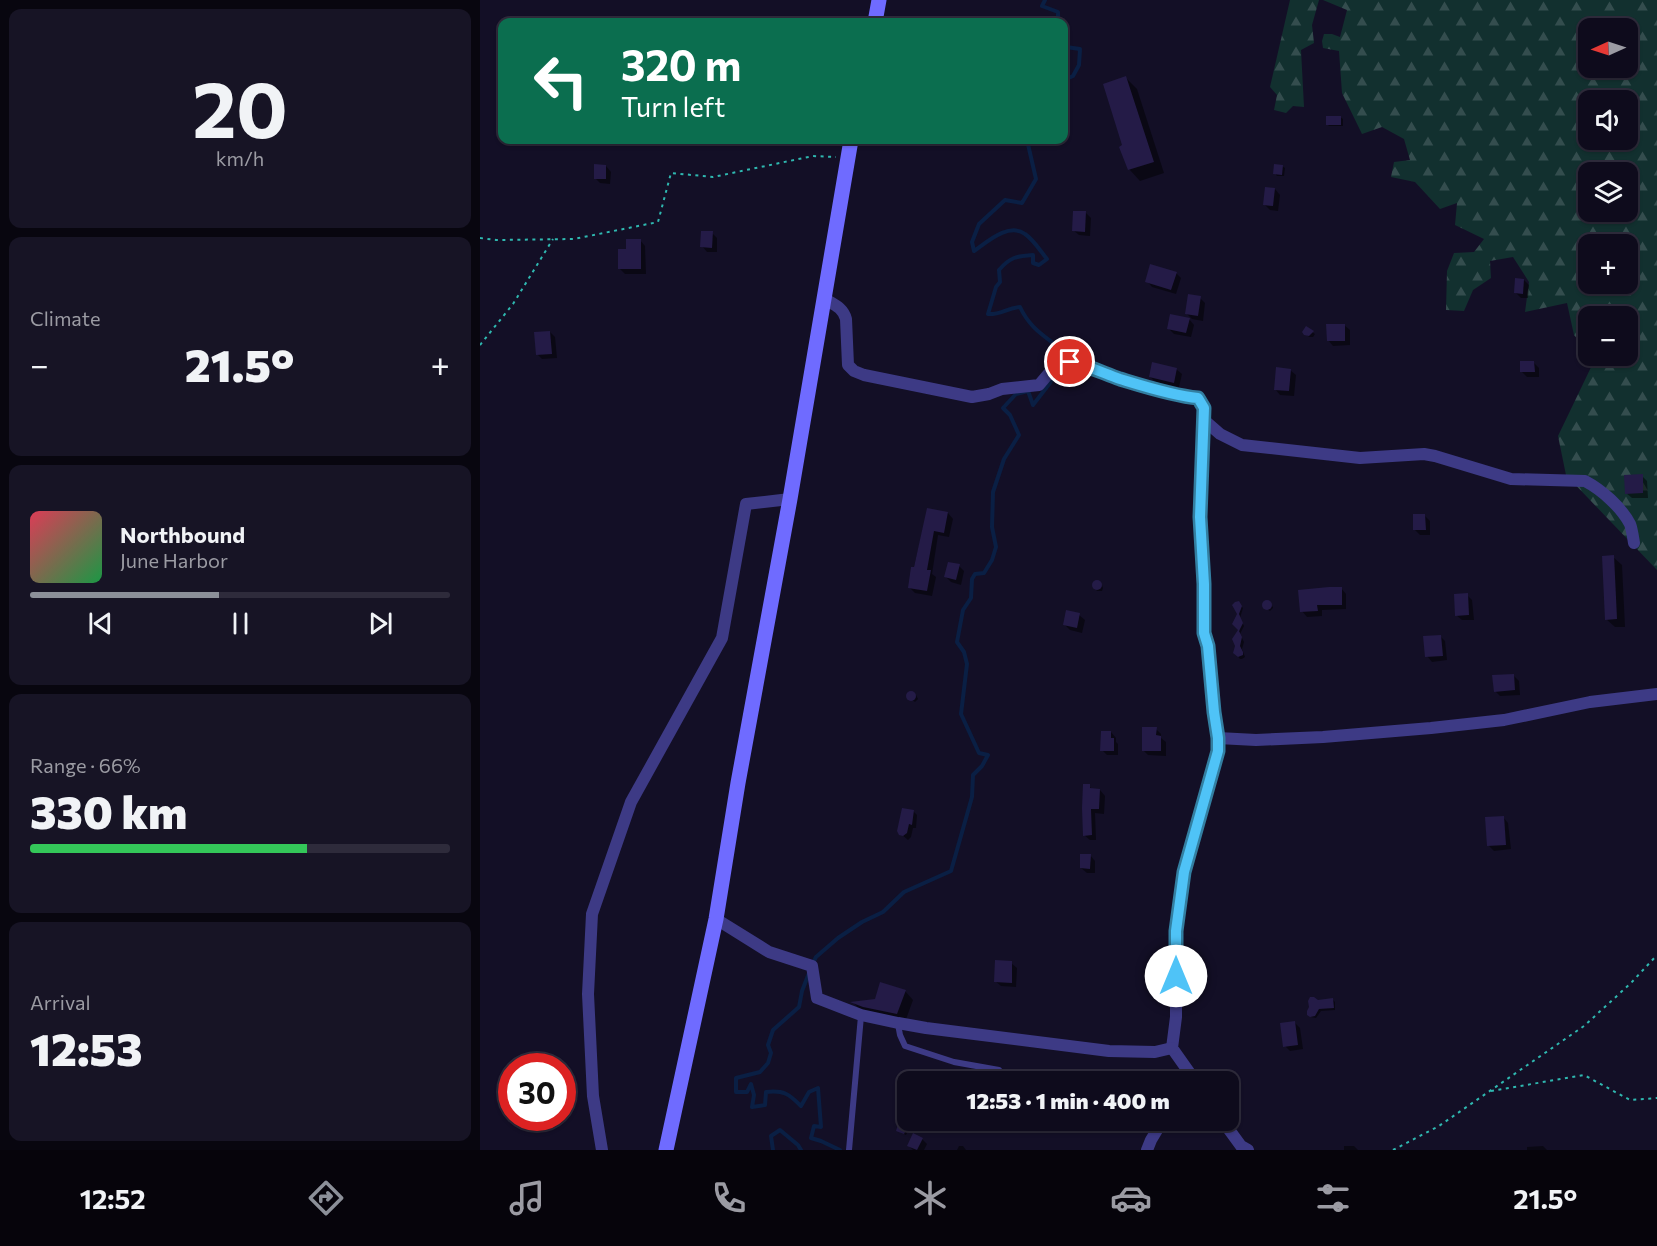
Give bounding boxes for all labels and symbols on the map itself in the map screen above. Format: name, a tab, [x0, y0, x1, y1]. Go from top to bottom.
north arrow	[1578, 18, 1638, 78]
pin	[1044, 336, 1095, 387]
position arrow	[1144, 944, 1208, 1008]
speed limit sign: 30	[498, 1053, 576, 1131]

